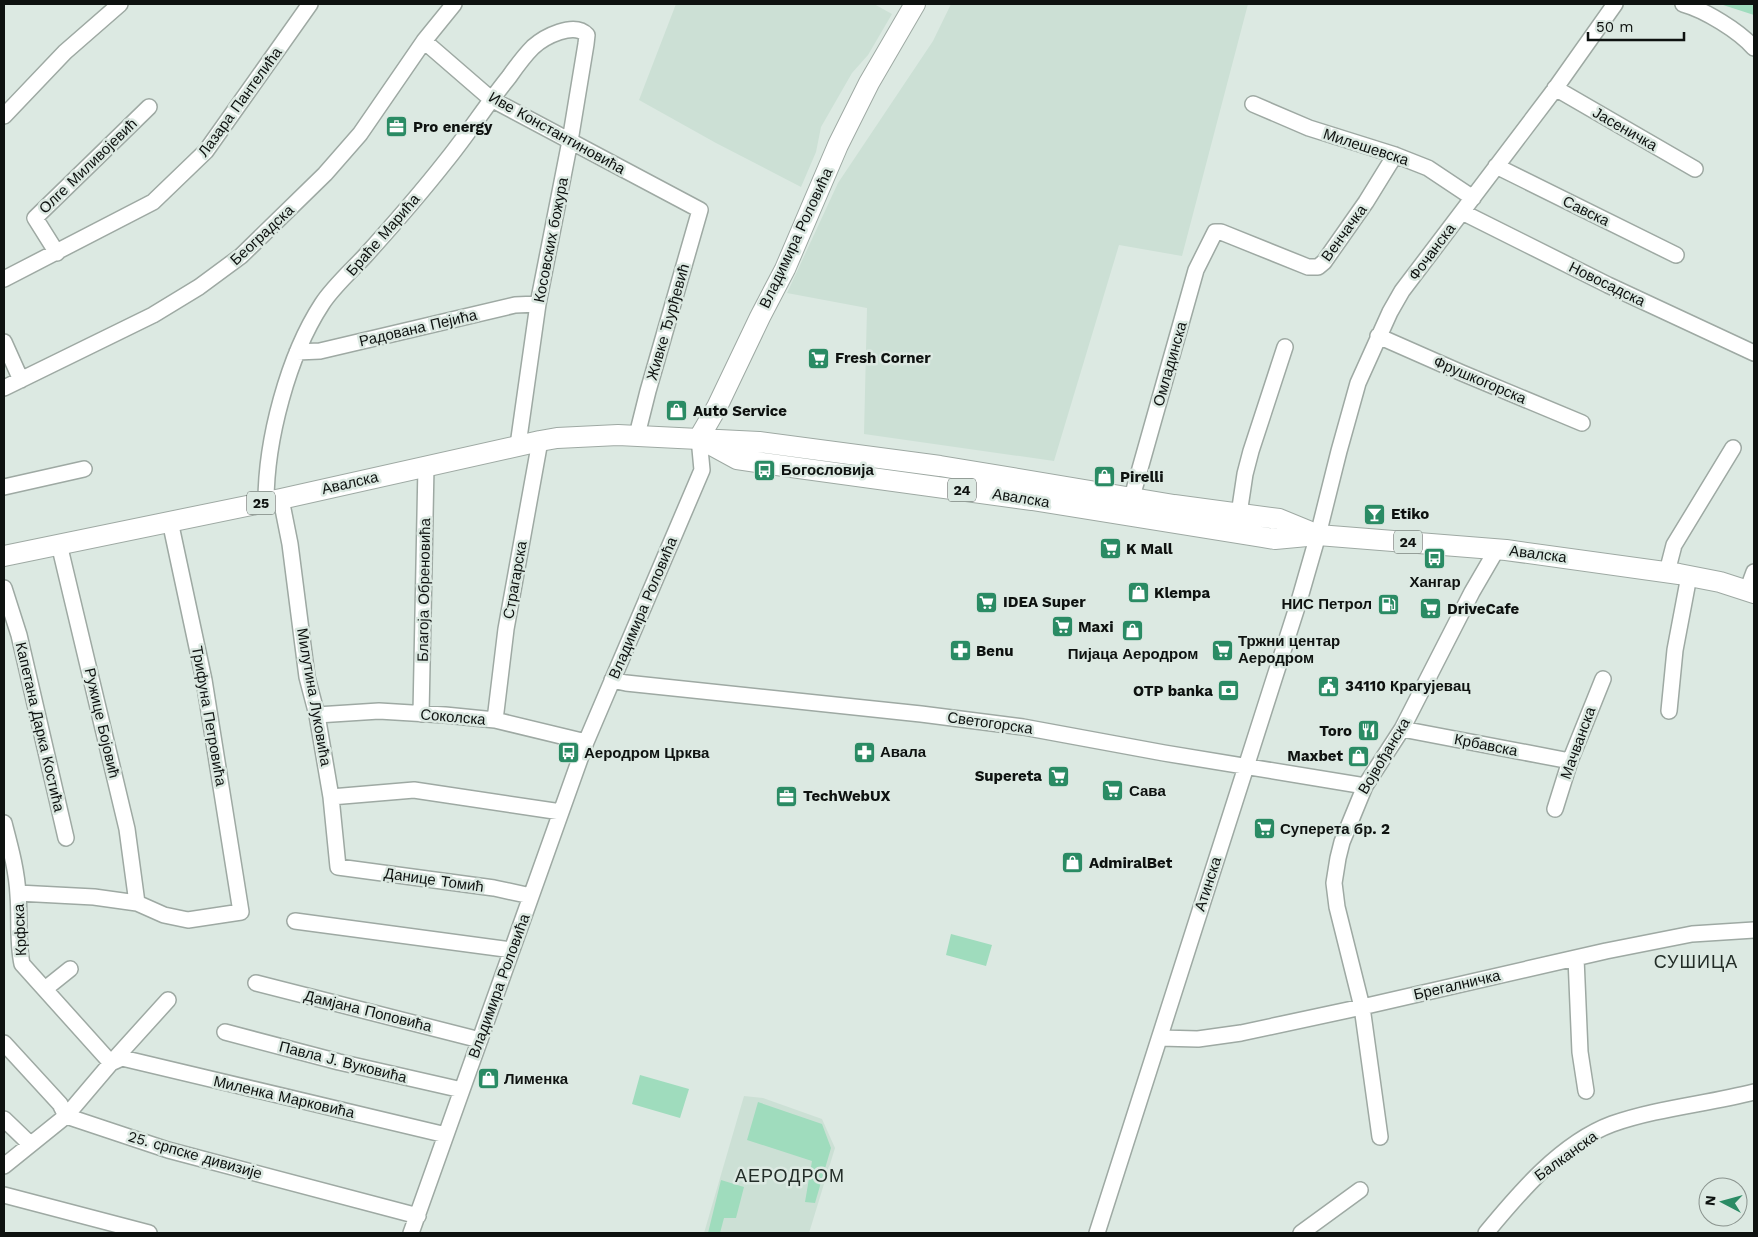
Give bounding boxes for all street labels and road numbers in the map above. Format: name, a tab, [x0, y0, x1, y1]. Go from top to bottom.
street label: Лазара Пантелића	[194, 43, 286, 160]
street label: Иве Константиновића	[486, 88, 629, 178]
street label: Јасеничка	[1590, 103, 1661, 155]
street label: Олге Миливојевић	[35, 115, 141, 217]
street label: Милешевска	[1321, 125, 1412, 169]
street label: Владимира Роловића	[756, 165, 837, 311]
street label: Косовских божура	[530, 175, 572, 304]
street label: Браће Марића	[343, 190, 424, 280]
street label: Савска	[1560, 192, 1613, 230]
street label: Београдска	[227, 201, 298, 269]
street label: Венчачка	[1317, 201, 1371, 265]
street label: Фочанска	[1405, 219, 1460, 284]
street label: Новосадска	[1566, 258, 1649, 310]
street label: Живке Ђурђевић	[643, 262, 693, 382]
street label: Радована Пејића	[357, 306, 479, 350]
street label: Омладинска	[1149, 319, 1191, 408]
street label: Фрушкогорска	[1431, 352, 1530, 408]
street label: Авалска	[320, 468, 381, 498]
road number: 24	[948, 478, 976, 502]
street label: Авалска	[991, 485, 1052, 511]
road number: 25	[247, 492, 275, 514]
street label: Благоја Обреновића	[414, 517, 434, 662]
road number: 24	[1394, 530, 1422, 554]
street label: Владимира Роловића	[605, 534, 681, 682]
street label: Страгарска	[499, 539, 531, 620]
street label: Авалска	[1508, 542, 1568, 567]
street label: Милутина Луковића	[293, 627, 335, 768]
street label: Капетана Дарка Костића	[12, 640, 68, 814]
street label: Трифуна Петровића	[188, 645, 230, 788]
street label: Ружице Бојовић	[81, 666, 123, 780]
street label: Мачванска	[1557, 704, 1600, 782]
street label: Соколска	[420, 705, 487, 729]
street label: Светогорска	[946, 708, 1035, 738]
street label: Војвођанска	[1354, 714, 1414, 797]
street label: Крбавска	[1453, 730, 1520, 760]
street label: Атинска	[1191, 854, 1225, 913]
street label: Данице Томић	[383, 864, 485, 896]
street label: Крфска	[10, 903, 30, 957]
street label: Владимира Роловића	[464, 911, 534, 1061]
street label: Брегалничка	[1412, 966, 1503, 1004]
street label: Дамјана Поповића	[302, 986, 434, 1036]
street label: Павла Ј. Вуковића	[277, 1037, 409, 1087]
street label: Миленка Марковића	[212, 1072, 357, 1122]
street label: 25. српске дивизије	[126, 1127, 264, 1183]
street label: Балканска	[1531, 1127, 1601, 1185]

